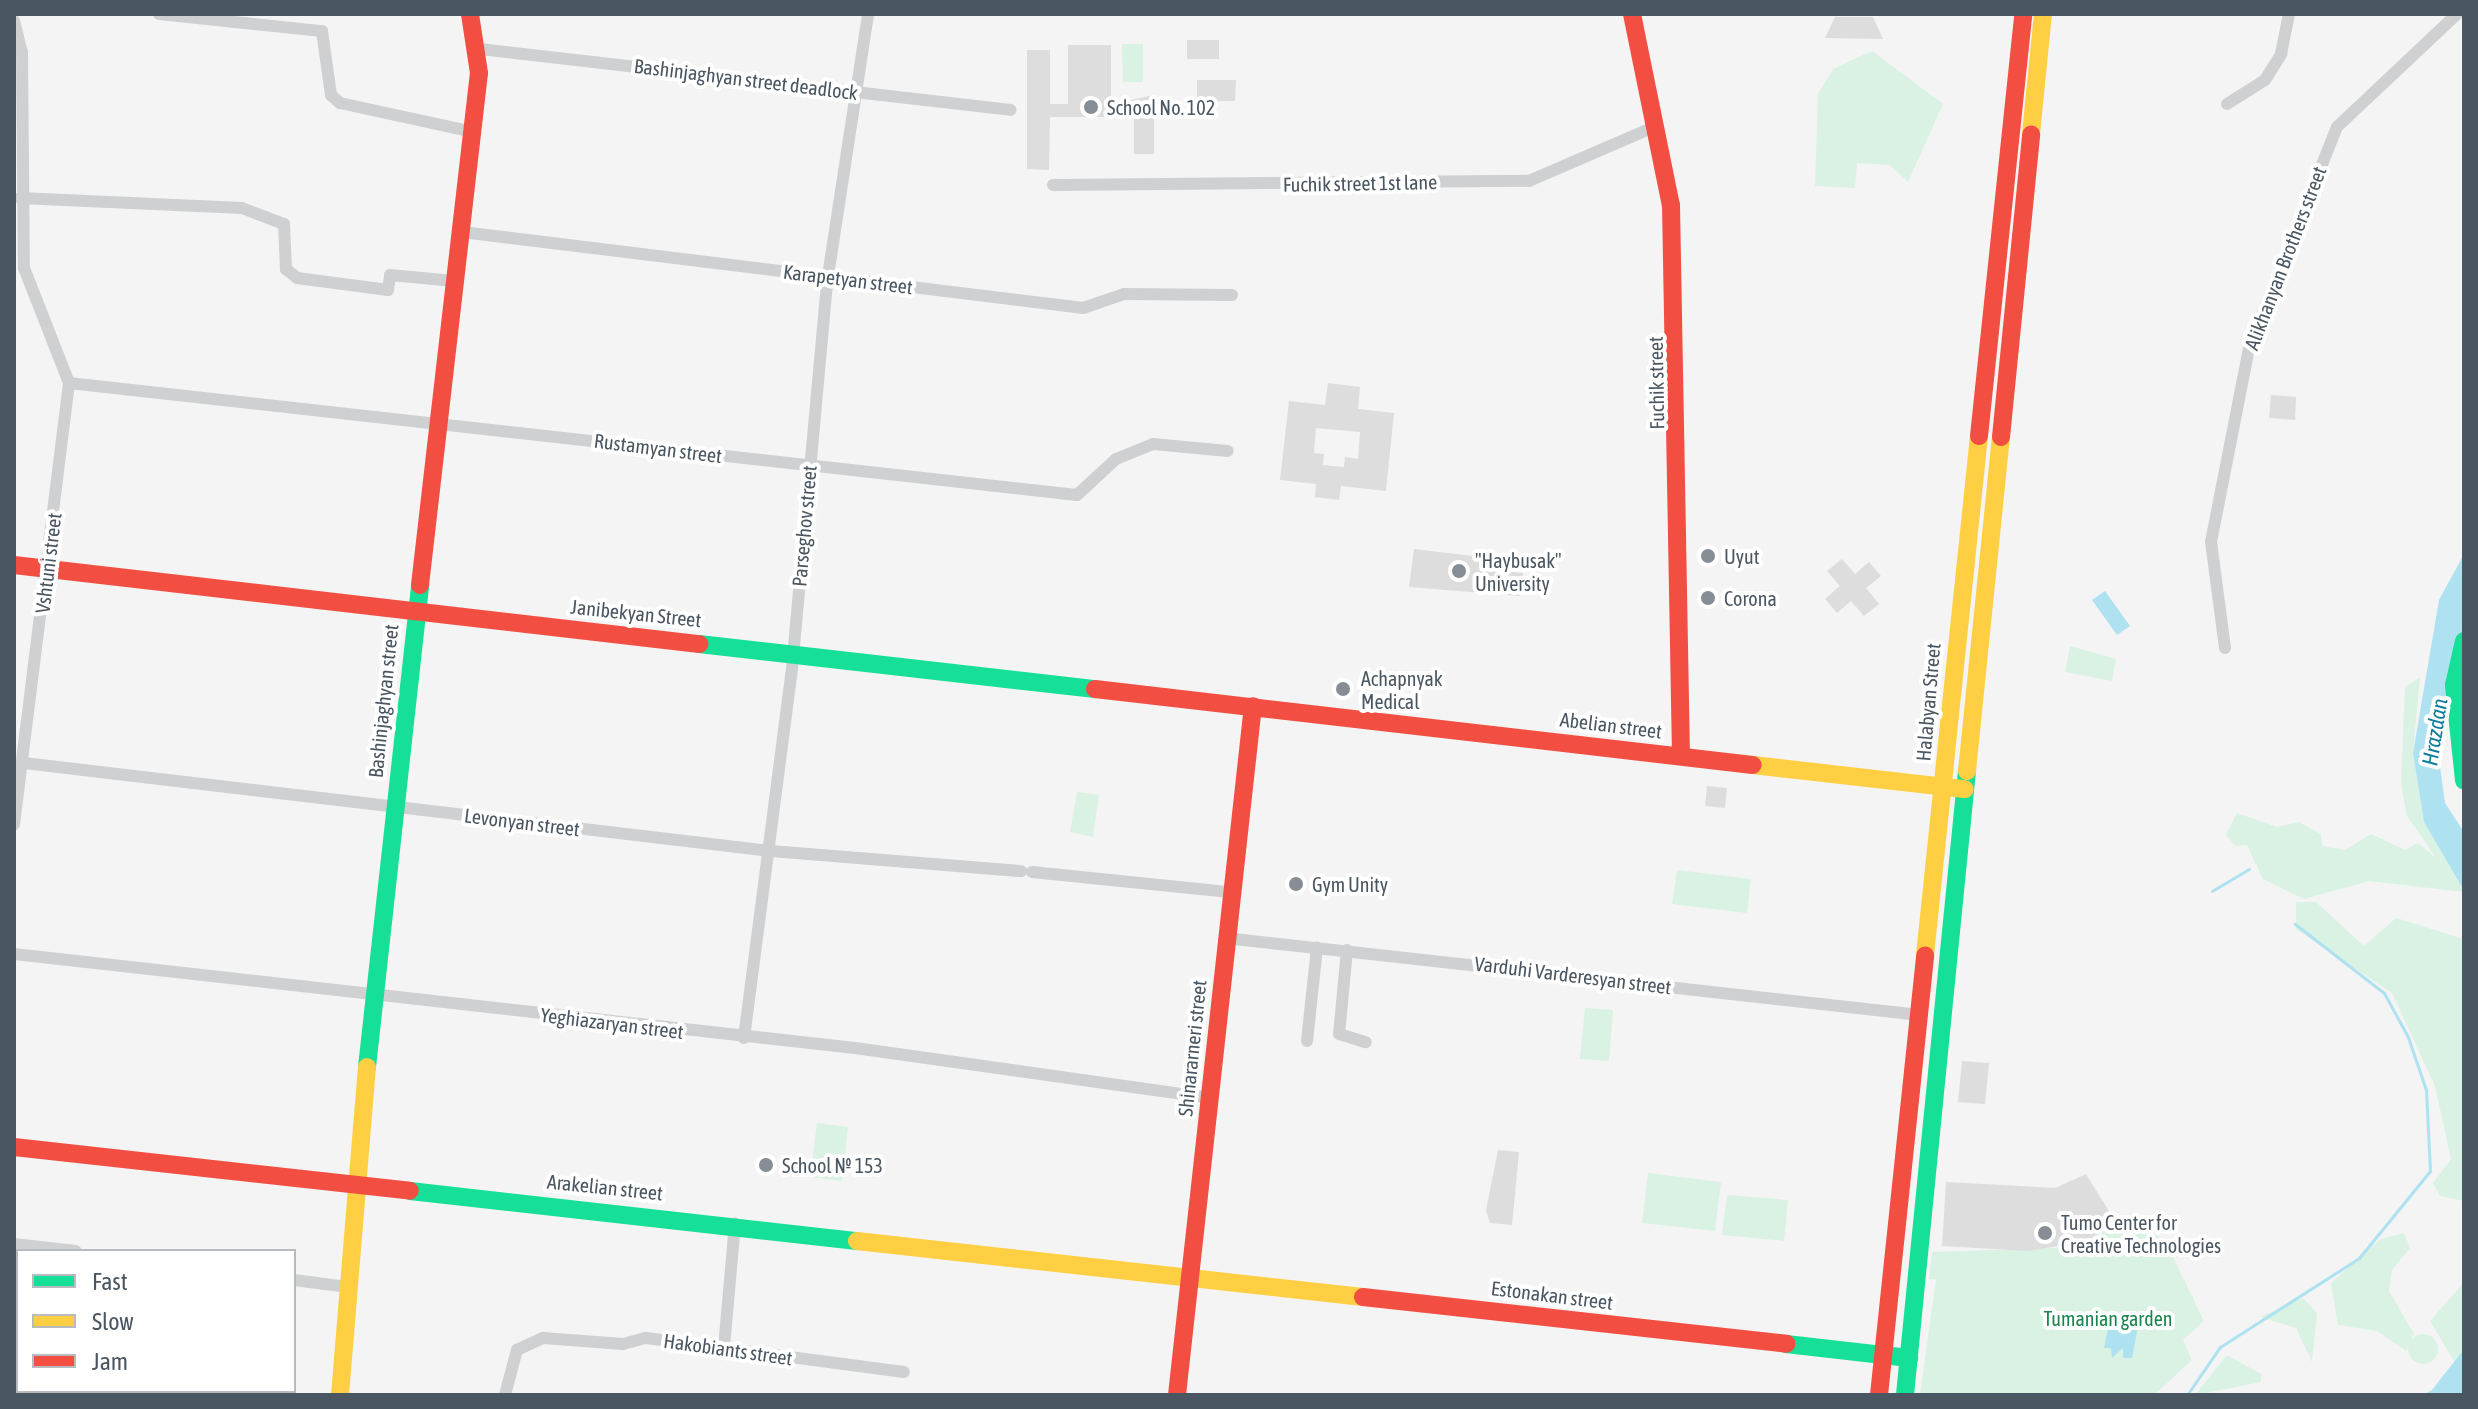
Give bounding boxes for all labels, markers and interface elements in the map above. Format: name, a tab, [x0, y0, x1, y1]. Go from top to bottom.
street label: Bashinjaghyan street deadlock	[633, 53, 859, 105]
place label: School No. 102	[1107, 95, 1215, 119]
marker: School No. 102	[1082, 98, 1100, 116]
street label: Alikhanyan Brothers street	[2239, 163, 2331, 353]
street label: Fuchik street 1st lane	[1283, 170, 1437, 196]
street label: Karapetyan street	[782, 259, 914, 299]
street label: Fuchik street	[1643, 336, 1669, 430]
street label: Rustamyan street	[593, 428, 723, 468]
street label: Parseghov street	[787, 464, 821, 588]
street label: Vshtuni street	[30, 511, 66, 615]
place label: Uyut	[1724, 544, 1759, 568]
marker: Uyut	[1699, 547, 1717, 565]
place label: "Haybusak" University	[1475, 548, 1561, 595]
marker: "Haybusak" University	[1450, 562, 1468, 580]
place label: Corona	[1724, 586, 1777, 610]
marker: Corona	[1699, 589, 1717, 607]
street label: Janibekyan Street	[570, 594, 702, 632]
street label: Bashinjaghyan street	[363, 623, 403, 779]
street label: Halabyan Street	[1911, 642, 1945, 762]
place label: Achapnyak Medical	[1361, 666, 1443, 713]
marker: Achapnyak Medical	[1332, 678, 1354, 700]
water label: Hrazdan	[2417, 696, 2453, 768]
street label: Abelian street	[1559, 707, 1663, 743]
street label: Levonyan street	[463, 803, 581, 841]
place label: Gym Unity	[1312, 872, 1388, 896]
marker: Gym Unity	[1287, 875, 1305, 893]
street label: Varduhi Varderesyan street	[1473, 951, 1673, 999]
street label: Shinararneri street	[1173, 979, 1211, 1117]
street label: Yeghiazaryan street	[539, 1002, 685, 1044]
place label: School № 153	[782, 1153, 883, 1177]
marker: School № 153	[757, 1156, 775, 1174]
street label: Arakelian street	[546, 1169, 664, 1205]
place label: Tumo Center for Creative Technologies	[2061, 1210, 2221, 1257]
marker: Tumo Center for Creative Technologies	[2036, 1224, 2054, 1242]
legend	[16, 1249, 296, 1393]
text: Fast	[92, 1268, 128, 1295]
street label: Estonakan street	[1490, 1276, 1614, 1314]
park label: Tumanian garden	[2044, 1306, 2172, 1330]
text: Slow	[92, 1308, 134, 1335]
street label: Hakobiants street	[662, 1328, 794, 1370]
text: Jam	[92, 1348, 128, 1375]

